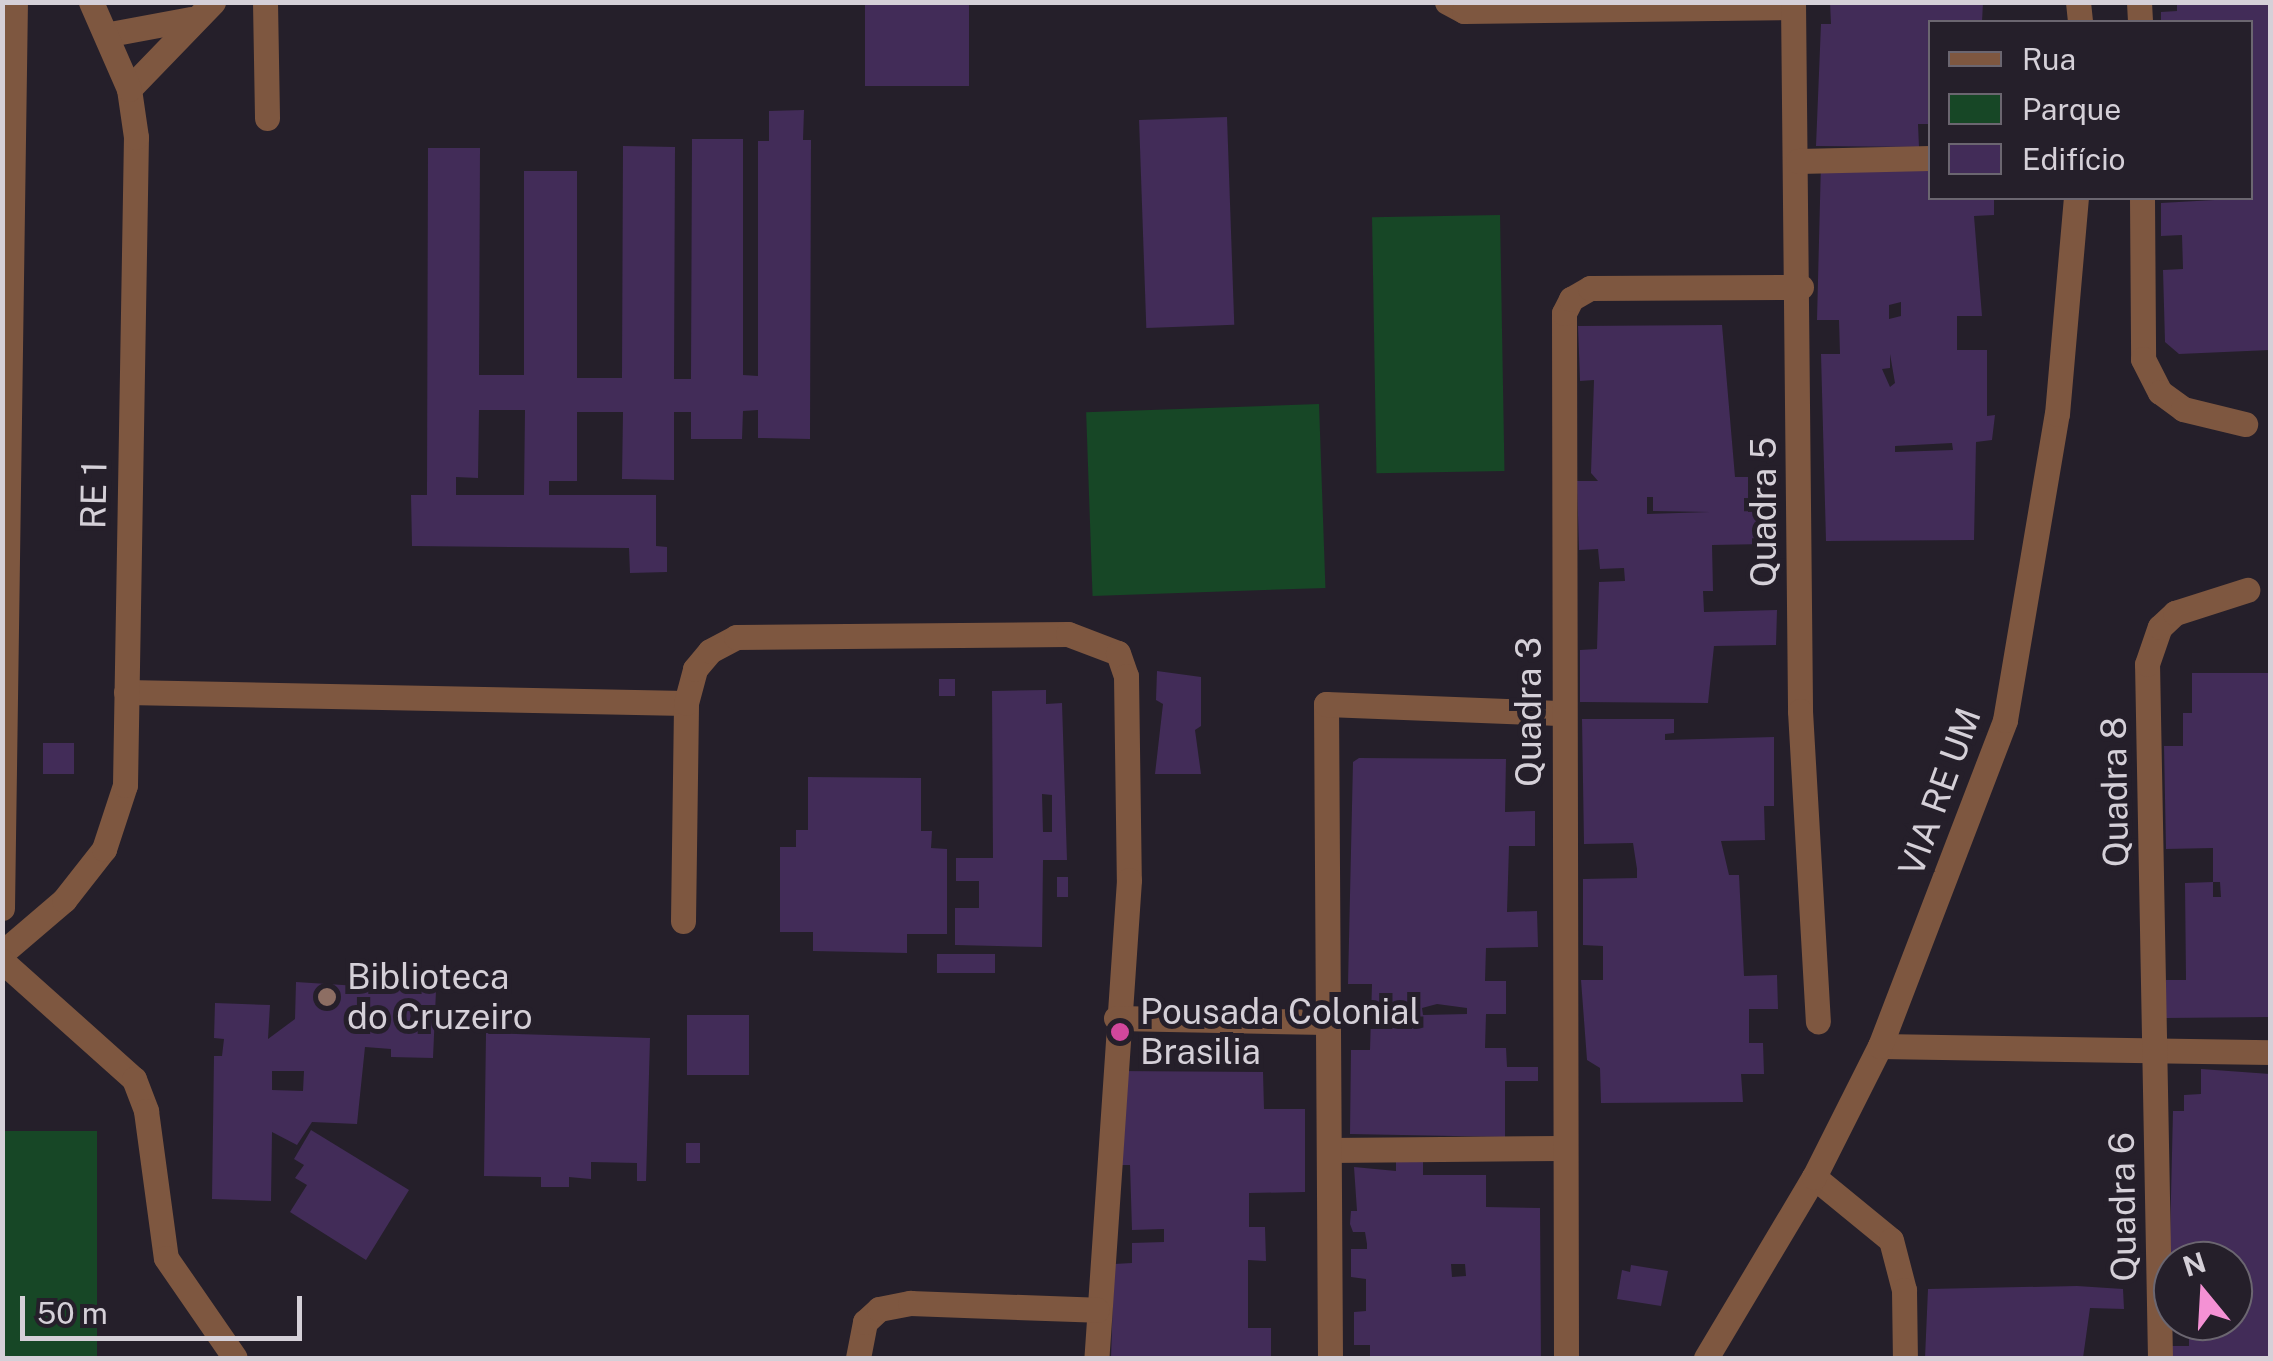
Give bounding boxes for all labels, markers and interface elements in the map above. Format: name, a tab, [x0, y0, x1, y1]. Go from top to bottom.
legend	[1928, 20, 2253, 200]
text: Rua	[2022, 41, 2076, 77]
text: Parque	[2022, 91, 2121, 127]
text: Edifício	[2022, 141, 2126, 177]
street label: Quadra 5	[1743, 437, 1785, 587]
street label: RE 1	[72, 461, 116, 529]
street label: Quadra 3	[1508, 637, 1550, 787]
street label: VIA RE UM	[1890, 702, 1990, 882]
street label: Quadra 8	[2093, 716, 2137, 868]
place label: Biblioteca do Cruzeiro	[347, 956, 533, 1038]
marker: Biblioteca do Cruzeiro	[316, 986, 338, 1008]
place label: Pousada Colonial Brasilia	[1140, 991, 1420, 1073]
marker: Pousada Colonial Brasilia	[1109, 1021, 1131, 1043]
street label: Quadra 6	[2101, 1132, 2145, 1282]
north arrow	[2153, 1241, 2253, 1341]
text: N	[2179, 1245, 2210, 1283]
scale bar	[25, 1276, 308, 1338]
text: 50 m	[37, 1295, 108, 1331]

